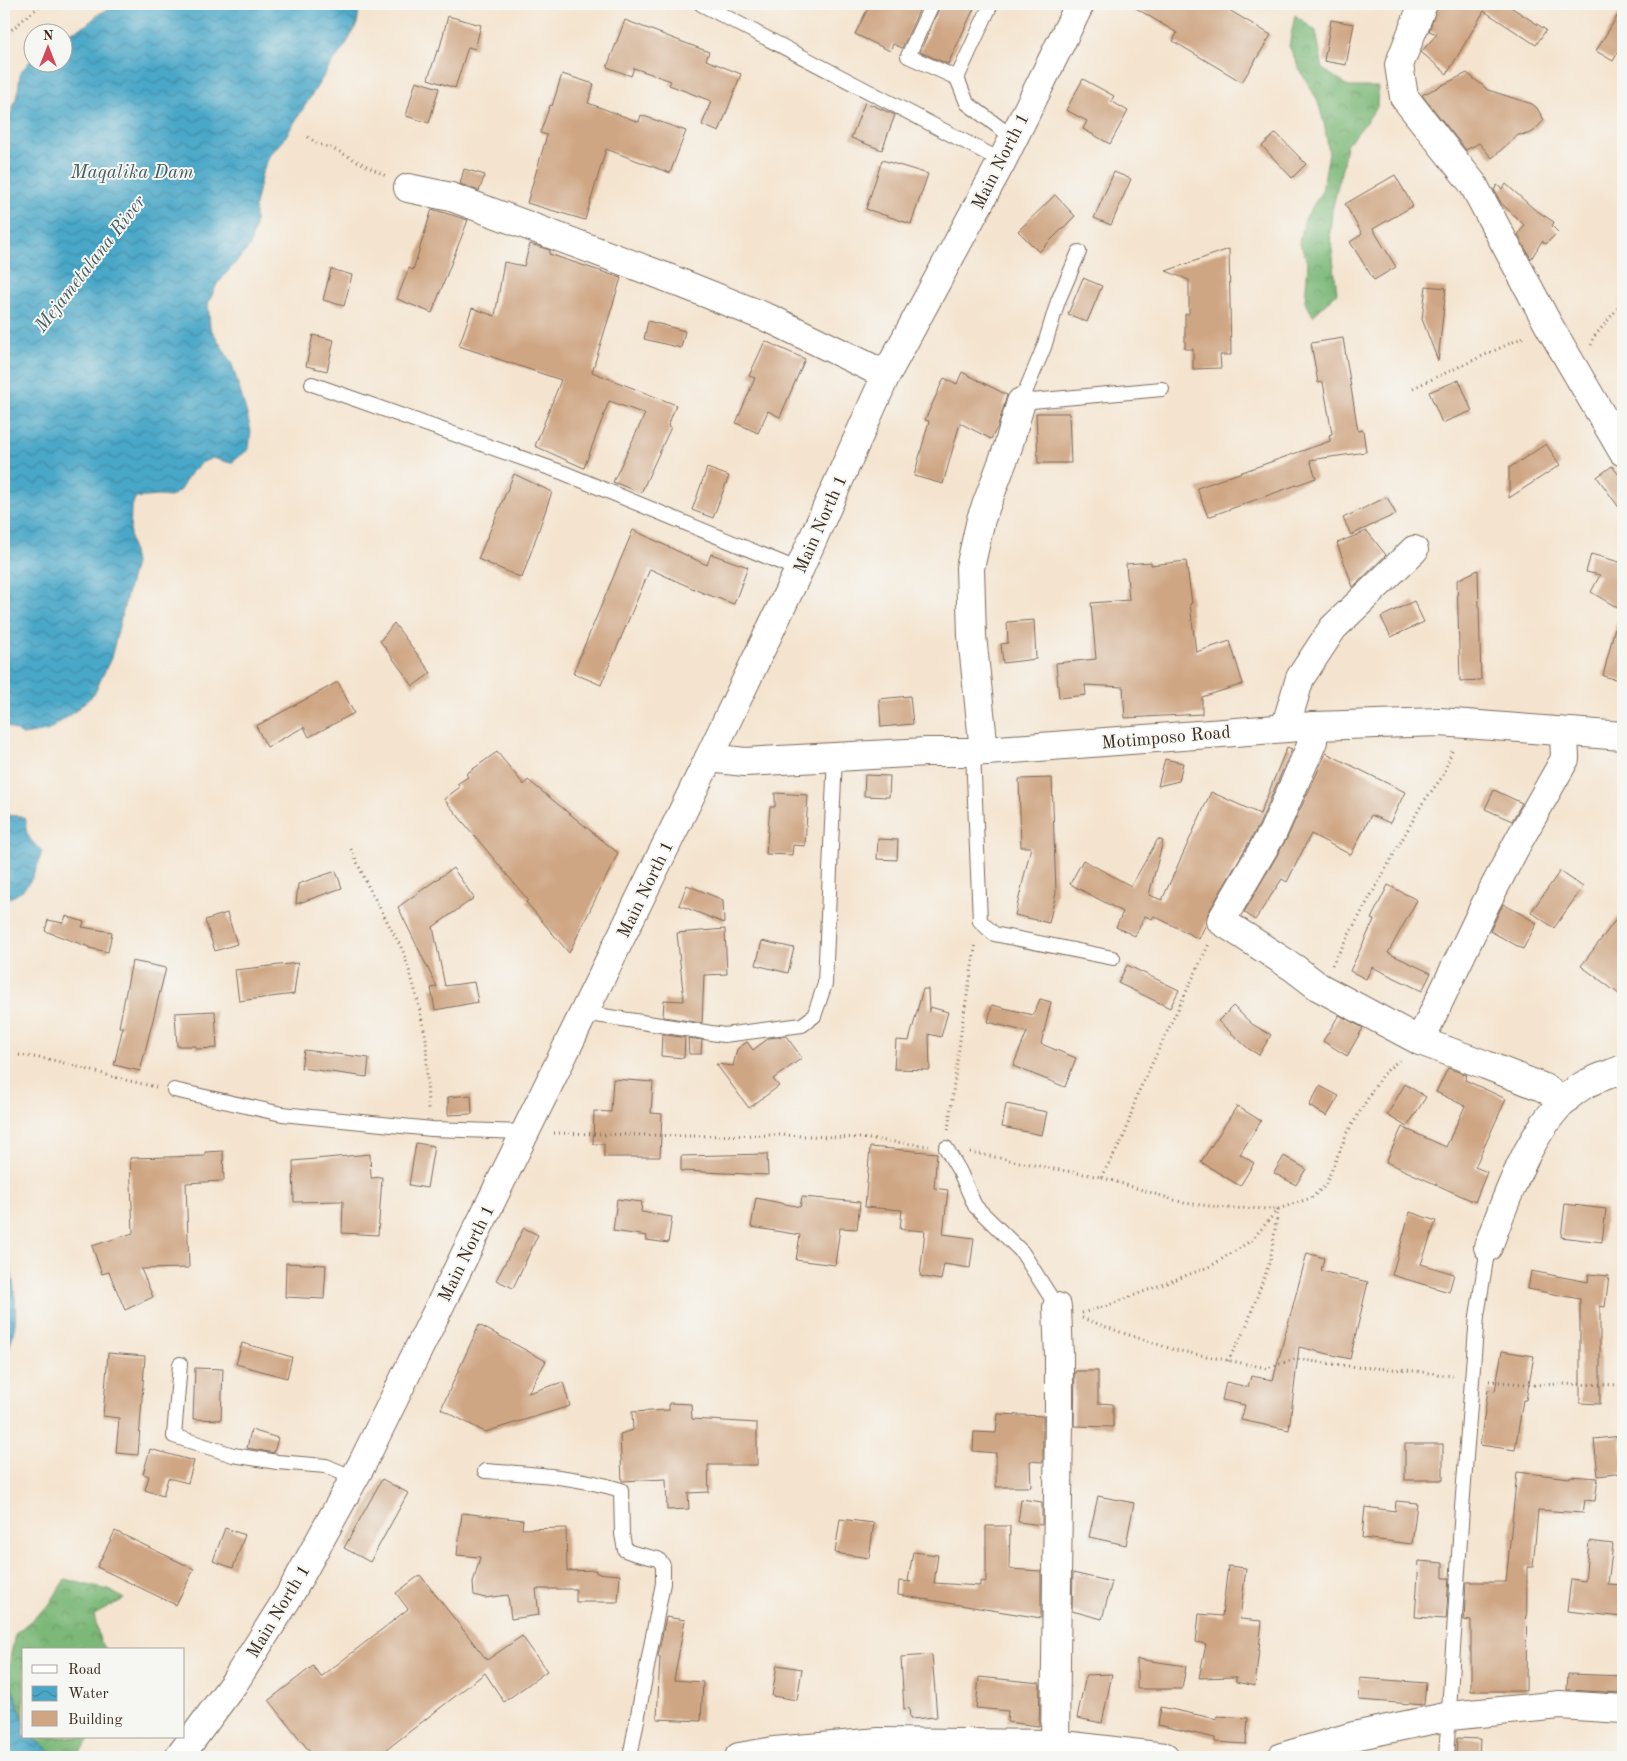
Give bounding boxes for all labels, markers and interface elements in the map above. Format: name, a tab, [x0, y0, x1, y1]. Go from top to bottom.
north arrow	[22, 22, 72, 72]
text: N	[43, 29, 54, 43]
street label: Main North 1	[969, 110, 1033, 212]
water label: Maqalika Dam	[70, 164, 193, 183]
water label: Mejametalana River	[31, 192, 151, 337]
street label: Main North 1	[791, 473, 851, 576]
street label: Motimposo Road	[1101, 723, 1231, 753]
street label: Main North 1	[615, 838, 677, 941]
street label: Main North 1	[436, 1202, 498, 1305]
street label: Main North 1	[244, 1562, 314, 1661]
legend	[22, 1648, 185, 1738]
text: Road	[68, 1663, 102, 1678]
text: Water	[68, 1687, 109, 1702]
text: Building	[68, 1713, 123, 1728]

